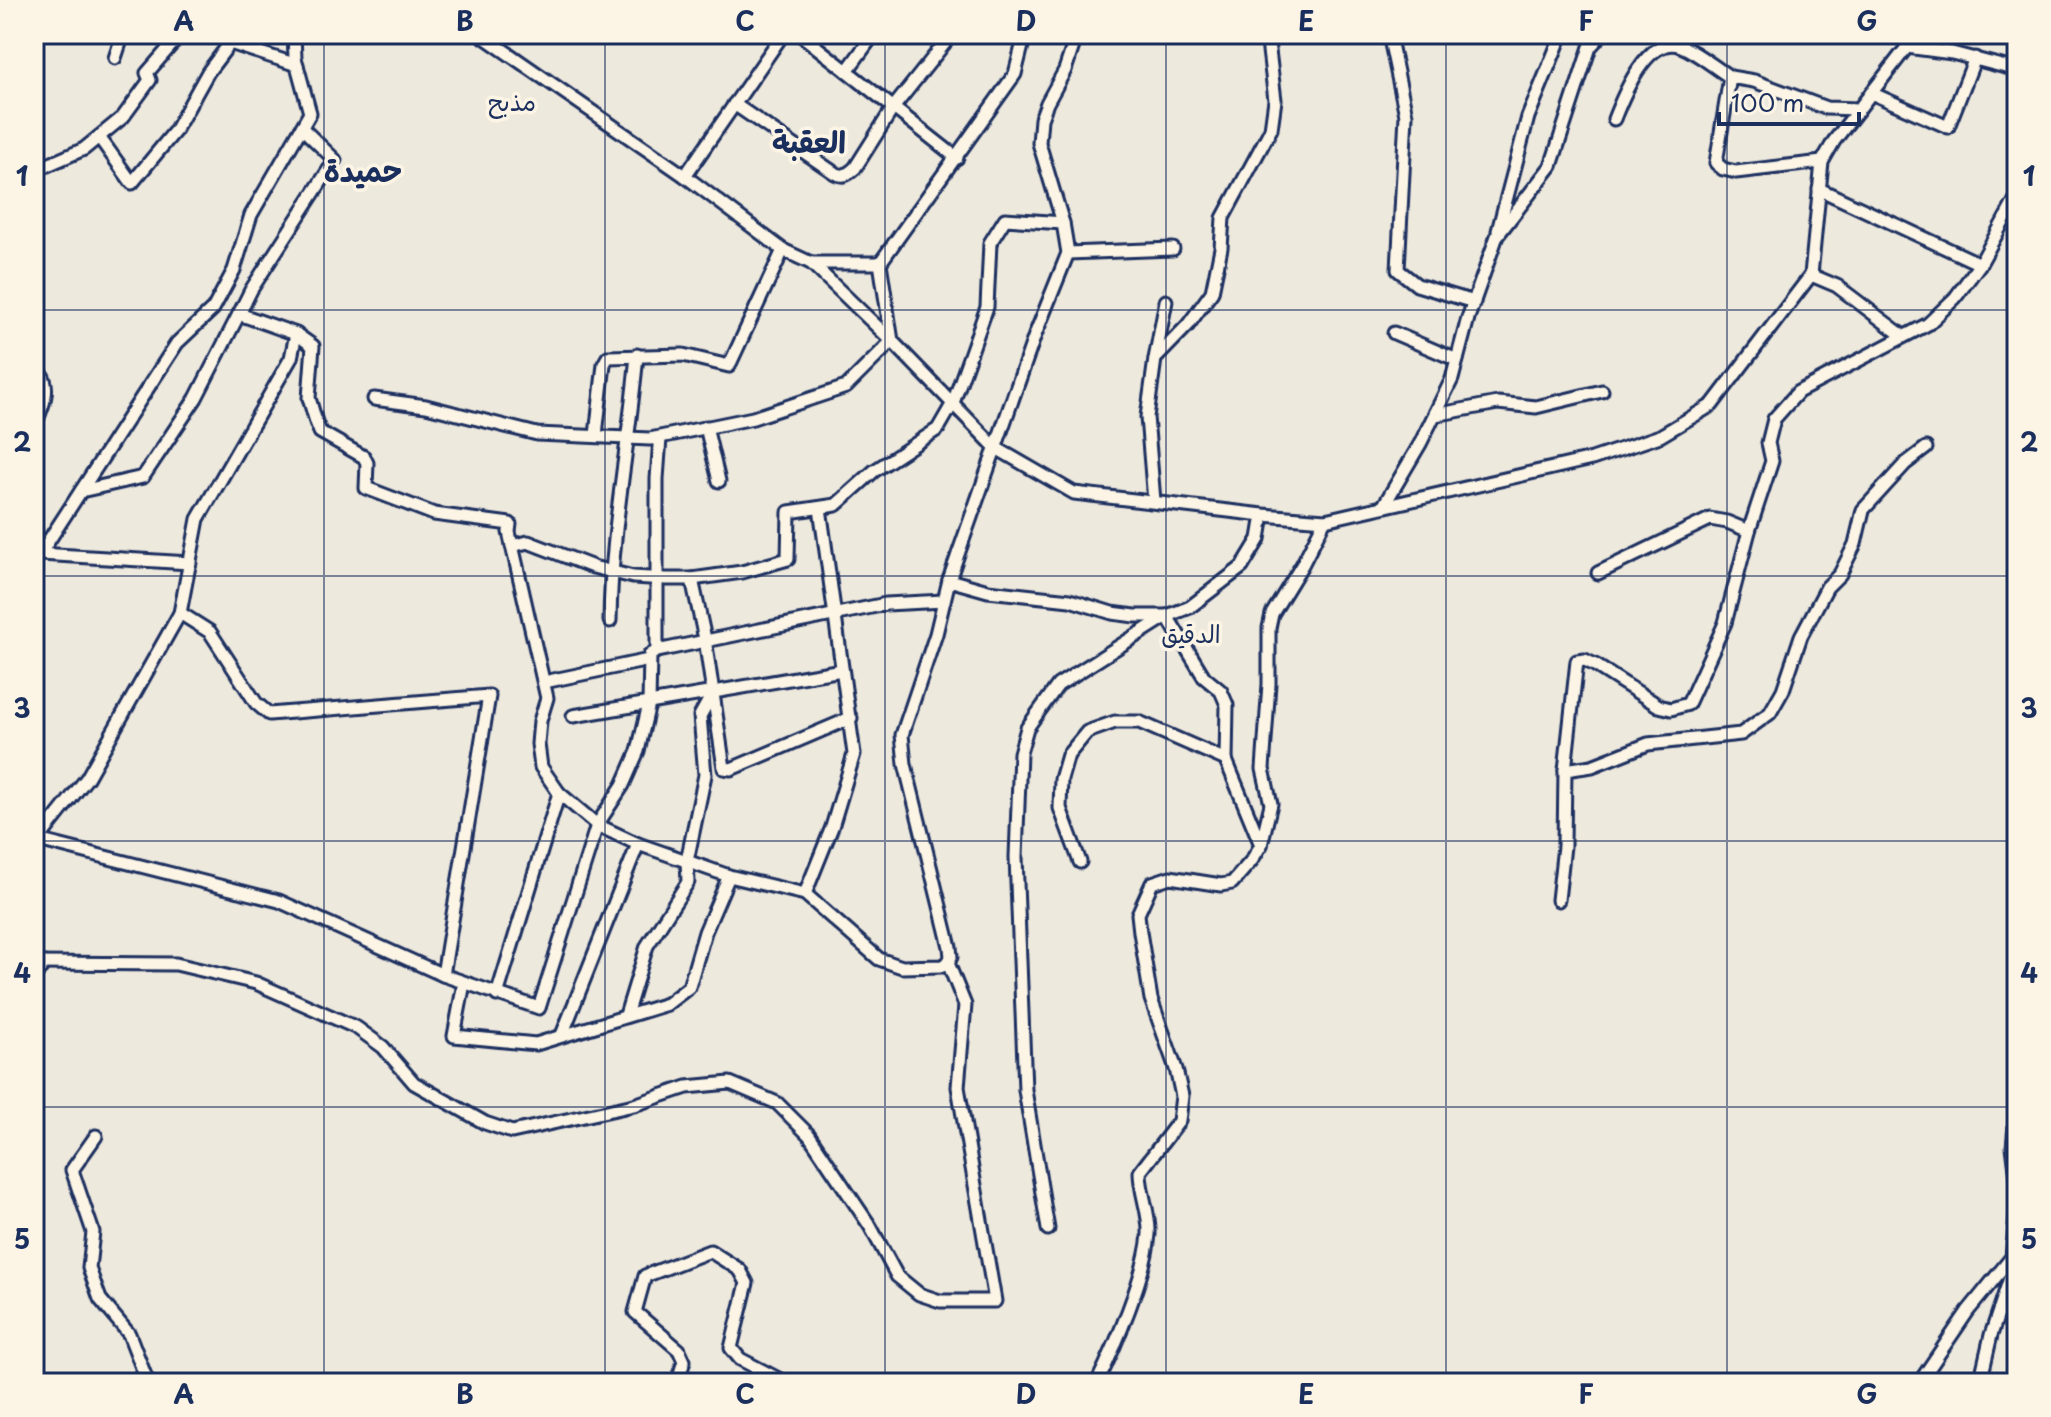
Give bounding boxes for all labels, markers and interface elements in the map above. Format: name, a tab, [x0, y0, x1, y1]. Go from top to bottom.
text: A	[174, 1, 194, 40]
text: B	[456, 1, 474, 40]
text: C	[735, 1, 755, 40]
text: D	[1016, 1, 1036, 40]
text: E	[1298, 1, 1314, 40]
text: F	[1578, 1, 1594, 40]
text: G	[1856, 1, 1878, 40]
scale bar	[1719, 76, 1859, 126]
district label: مذبح	[488, 83, 536, 119]
text: 100 m	[1731, 84, 1804, 120]
district label: العقبة	[772, 118, 846, 163]
district label: حميدة	[324, 147, 402, 192]
text: 1	[16, 156, 28, 195]
text: 1	[2023, 156, 2035, 195]
text: 2	[13, 422, 31, 461]
text: 2	[2020, 422, 2038, 461]
district label: الدقيق	[1161, 615, 1221, 651]
text: 3	[13, 688, 31, 727]
text: 3	[2020, 688, 2038, 727]
text: 4	[13, 953, 31, 992]
text: 4	[2020, 953, 2038, 992]
text: 5	[14, 1219, 30, 1258]
text: 5	[2021, 1219, 2037, 1258]
text: A	[174, 1374, 194, 1413]
text: B	[456, 1374, 474, 1413]
text: C	[735, 1374, 755, 1413]
text: D	[1016, 1374, 1036, 1413]
text: E	[1298, 1374, 1314, 1413]
text: F	[1578, 1374, 1594, 1413]
text: G	[1856, 1374, 1878, 1413]

